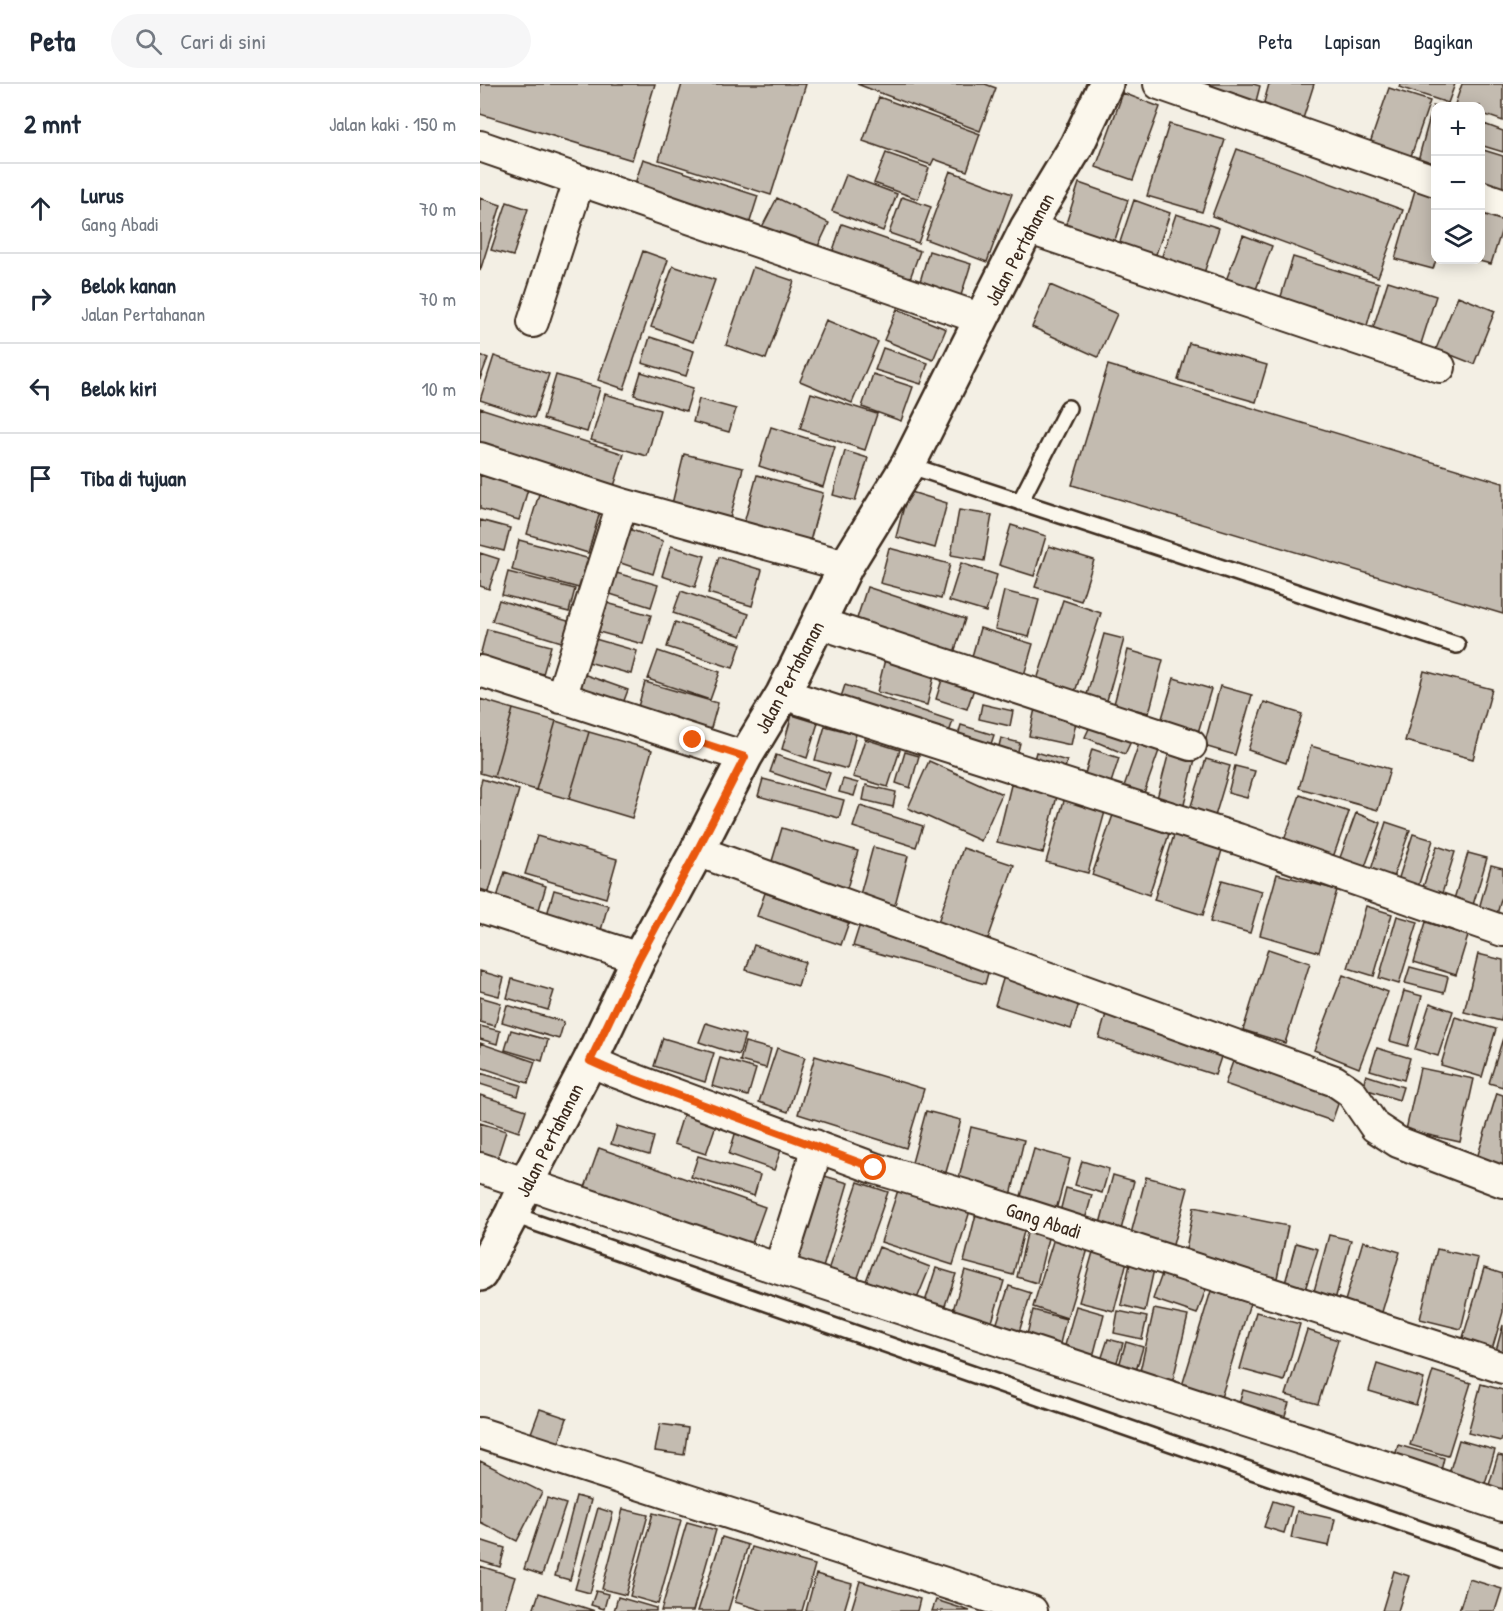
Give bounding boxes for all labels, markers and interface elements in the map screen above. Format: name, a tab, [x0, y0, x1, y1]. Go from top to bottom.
search box	[111, 14, 531, 68]
text: Peta	[30, 22, 75, 60]
icon: search	[132, 25, 165, 58]
text: Cari di sini	[180, 26, 266, 56]
text: Peta	[1258, 27, 1292, 56]
text: Lapisan	[1325, 27, 1381, 56]
text: Bagikan	[1414, 27, 1473, 56]
map controls	[1431, 102, 1485, 264]
button: +	[1431, 102, 1485, 156]
text: 2 mnt	[24, 106, 81, 141]
text: Jalan kaki · 150 m	[329, 110, 456, 137]
button: −	[1431, 156, 1485, 210]
text: Lurus	[81, 180, 124, 210]
street label: Jalan Pertahanan	[978, 188, 1060, 310]
icon: ahead	[24, 192, 57, 225]
text: 70 m	[419, 195, 456, 222]
text: Gang Abadi	[81, 210, 159, 237]
button: layers	[1431, 210, 1485, 264]
text: Belok kanan	[81, 270, 176, 300]
icon: right	[24, 282, 57, 315]
text: 70 m	[419, 285, 456, 312]
text: Jalan Pertahanan	[81, 300, 205, 327]
icon: left	[24, 372, 57, 405]
text: Belok kiri	[81, 373, 157, 403]
text: 10 m	[422, 375, 456, 402]
icon: arrive	[24, 462, 57, 495]
text: Tiba di tujuan	[81, 463, 186, 493]
street label: Jalan Pertahanan	[748, 616, 830, 738]
route end	[679, 726, 705, 752]
street label: Jalan Pertahanan	[509, 1079, 589, 1201]
route start	[860, 1154, 886, 1180]
street label: Gang Abadi	[1003, 1195, 1085, 1245]

